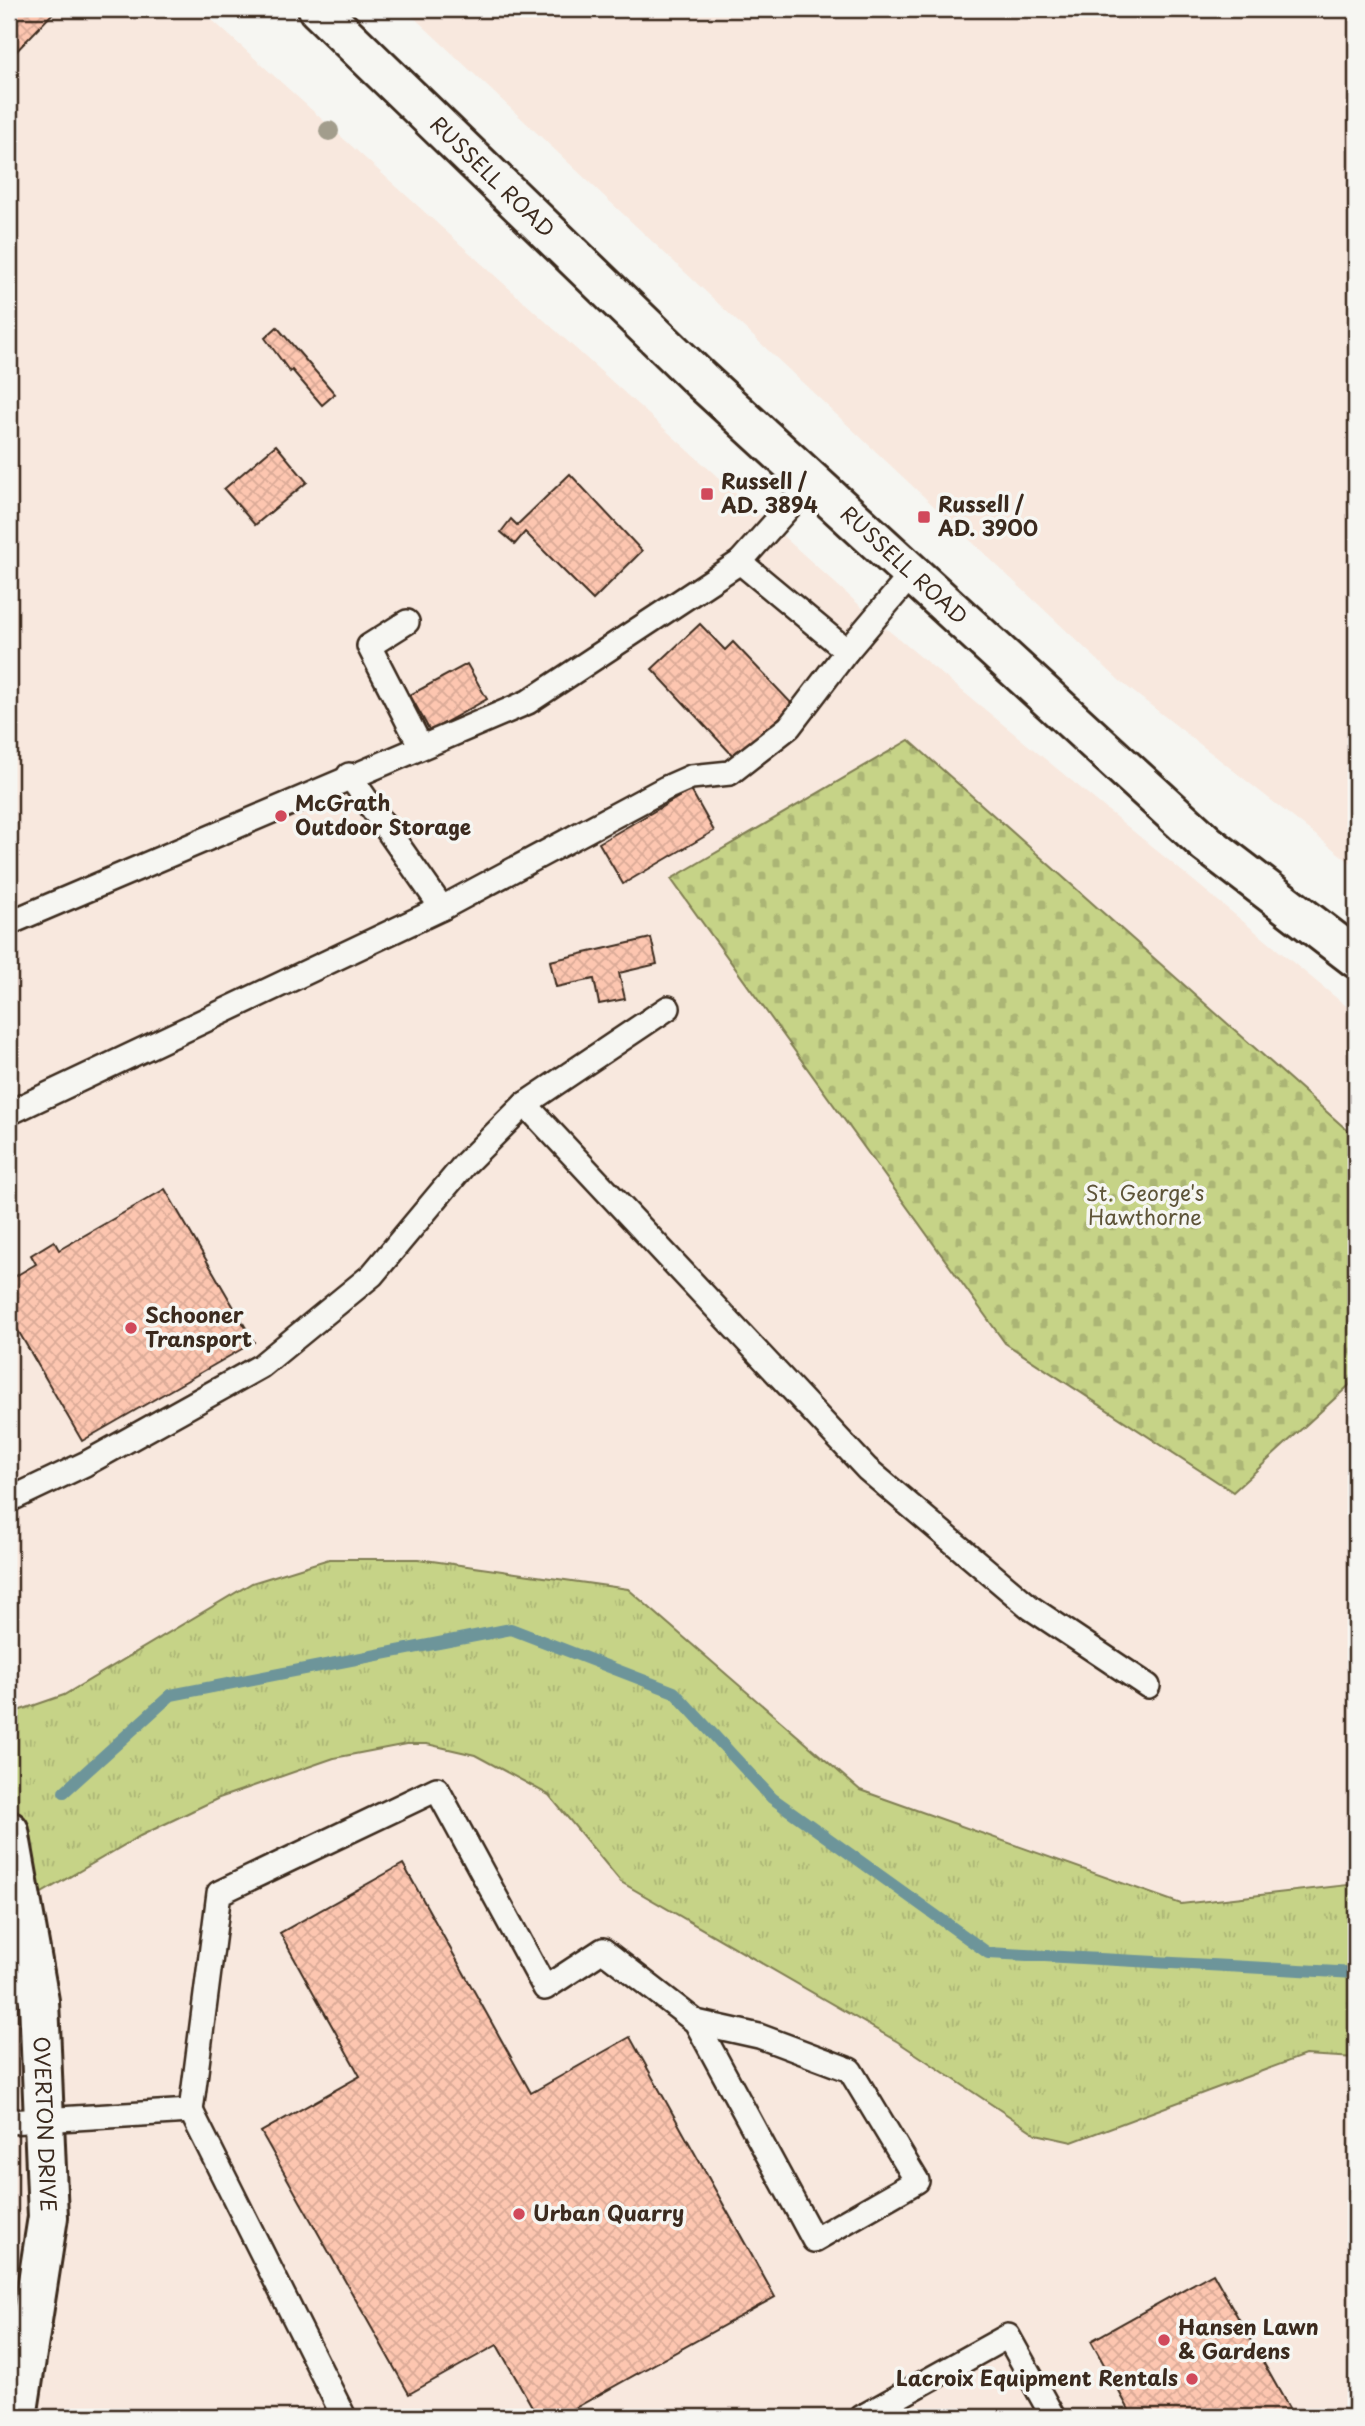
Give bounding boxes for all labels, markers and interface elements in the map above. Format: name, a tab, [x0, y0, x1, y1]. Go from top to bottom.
street label: RUSSELL ROAD	[424, 108, 563, 244]
place label: Russell / AD. 3894	[720, 464, 818, 520]
marker: Russell / AD. 3894	[699, 486, 715, 502]
place label: Russell / AD. 3900	[937, 487, 1038, 543]
street label: RUSSELL ROAD	[834, 497, 976, 631]
marker: Russell / AD. 3900	[916, 509, 932, 525]
place label: McGrath Outdoor Storage	[295, 786, 471, 842]
marker: McGrath Outdoor Storage	[273, 808, 289, 824]
park label: St. George's Hawthorne	[1086, 1176, 1204, 1232]
place label: Schooner Transport	[145, 1298, 252, 1354]
marker: Schooner Transport	[123, 1320, 139, 1336]
street label: OVERTON DRIVE	[26, 2036, 66, 2213]
place label: Urban Quarry	[533, 2196, 684, 2228]
marker: Urban Quarry	[511, 2206, 527, 2222]
place label: Hansen Lawn & Gardens	[1178, 2310, 1319, 2366]
marker: Hansen Lawn & Gardens	[1156, 2332, 1172, 2348]
place label: Lacroix Equipment Rentals	[896, 2361, 1178, 2393]
marker: Lacroix Equipment Rentals	[1184, 2371, 1200, 2387]

